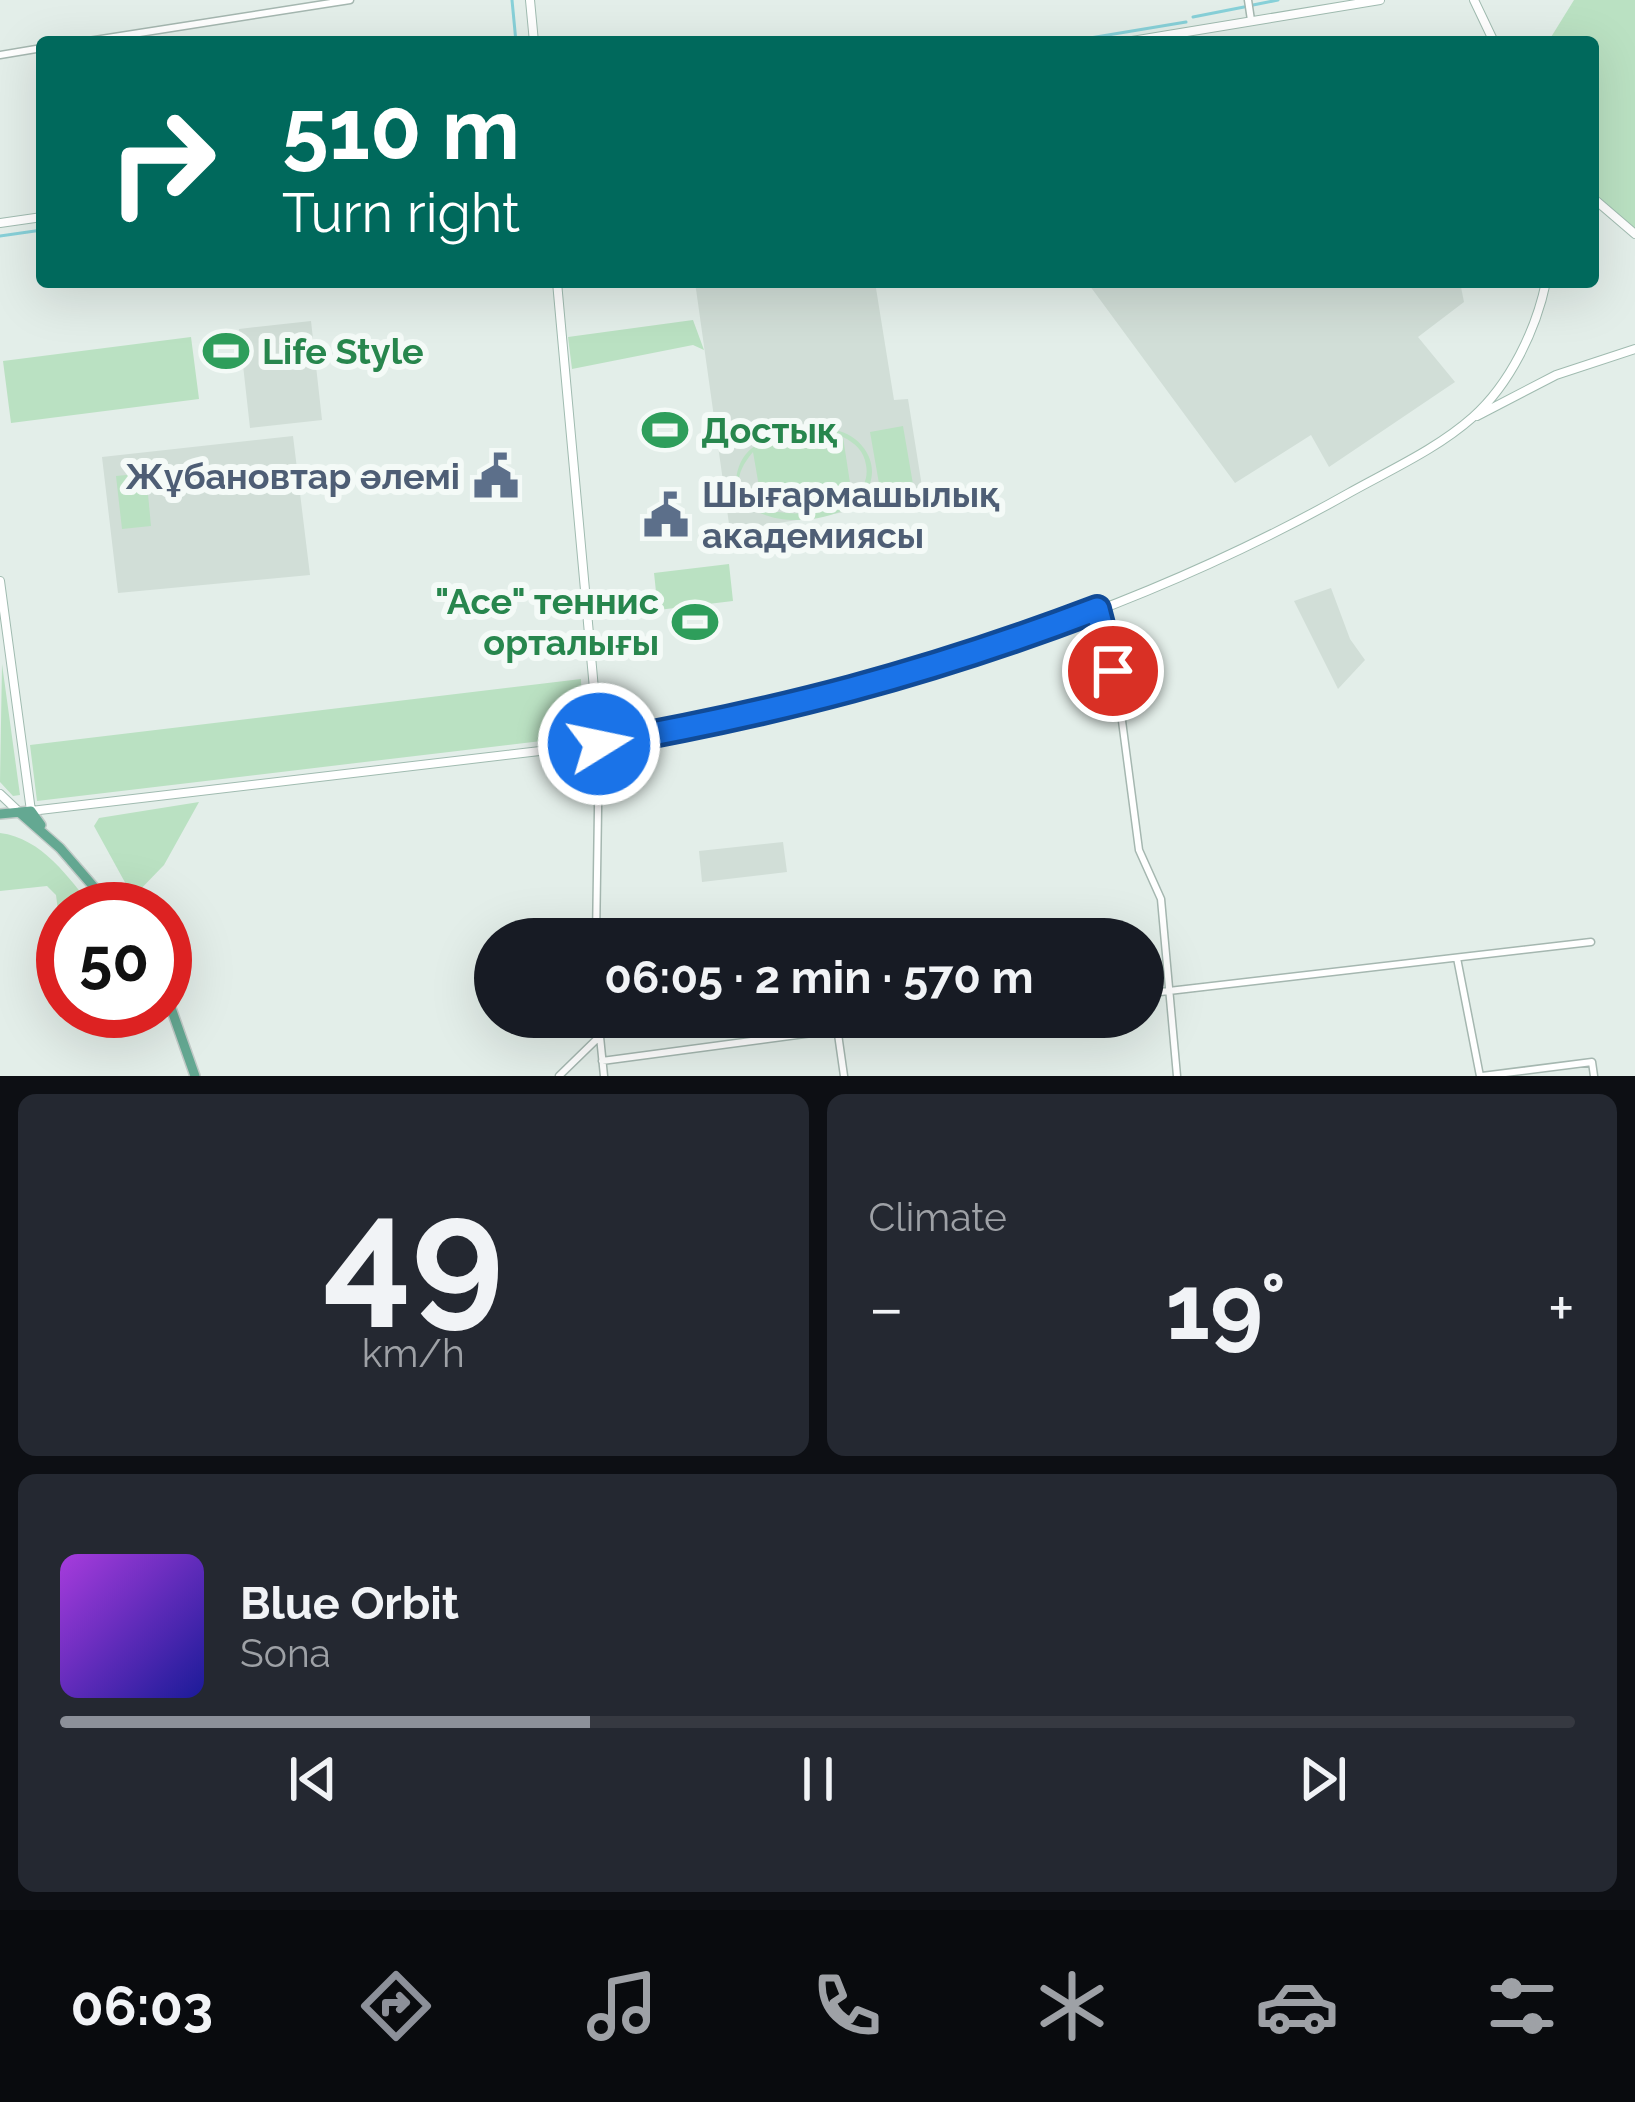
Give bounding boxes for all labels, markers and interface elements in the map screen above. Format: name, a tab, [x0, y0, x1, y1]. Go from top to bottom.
text: 510 m	[282, 80, 520, 179]
icon: right	[84, 84, 240, 240]
text: Turn right	[282, 181, 520, 245]
sports icon: Life Style	[201, 326, 251, 376]
place label: Life Style	[262, 330, 424, 372]
sports icon: Достық	[640, 405, 690, 455]
place label: Достық	[701, 409, 838, 451]
public building icon: Жұбановтар әлемі	[471, 451, 521, 501]
place label: Жұбановтар әлемі	[125, 455, 460, 497]
place label: Шығармашылық академиясы	[702, 473, 1000, 556]
public building icon: Шығармашылық академиясы	[641, 490, 691, 540]
place label: "Ace" теннис орталығы	[435, 580, 659, 663]
sports icon: "Ace" теннис орталығы	[670, 597, 720, 647]
pin	[1062, 620, 1164, 722]
icon: arrive	[1080, 638, 1146, 704]
position arrow	[536, 681, 662, 807]
speed limit sign: 50	[36, 882, 192, 1038]
text: 06:05 · 2 min · 570 m	[604, 951, 1034, 1004]
text: 49	[323, 1160, 504, 1344]
text: Climate	[869, 1194, 1007, 1240]
text: 19°	[1166, 1254, 1286, 1360]
text: −	[869, 1269, 904, 1346]
text: +	[1548, 1269, 1575, 1346]
text: km/h	[362, 1330, 465, 1376]
text: Blue Orbit	[240, 1577, 459, 1630]
text: Sona	[240, 1630, 331, 1676]
icon: previous	[280, 1746, 346, 1812]
icon: pause	[785, 1746, 851, 1812]
icon: next	[1290, 1746, 1356, 1812]
icon: directions	[354, 1964, 438, 2048]
icon: music	[580, 1964, 664, 2048]
icon: phone	[805, 1964, 889, 2048]
icon: climate	[1030, 1964, 1114, 2048]
icon: car	[1255, 1964, 1339, 2048]
icon: filters	[1480, 1964, 1564, 2048]
text: 06:03	[71, 1974, 213, 2038]

